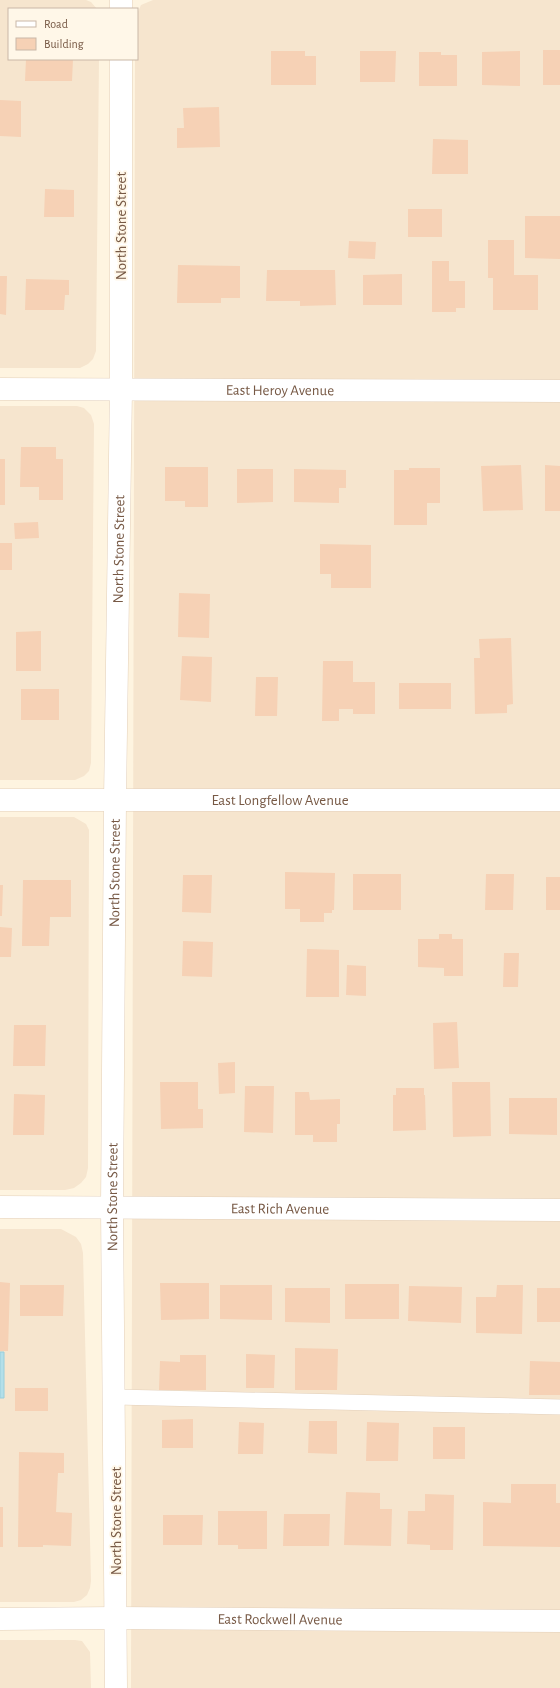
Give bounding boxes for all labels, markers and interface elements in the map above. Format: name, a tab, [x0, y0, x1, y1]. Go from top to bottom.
legend	[8, 8, 138, 60]
text: Road	[44, 18, 68, 30]
text: Building	[44, 38, 84, 50]
street label: North Stone Street	[114, 172, 129, 280]
street label: East Heroy Avenue	[226, 382, 334, 398]
street label: North Stone Street	[110, 494, 127, 603]
street label: East Longfellow Avenue	[211, 793, 349, 808]
street label: North Stone Street	[107, 818, 122, 927]
street label: North Stone Street	[104, 1142, 120, 1251]
street label: East Rich Avenue	[231, 1201, 329, 1216]
street label: North Stone Street	[109, 1467, 124, 1575]
street label: East Rockwell Avenue	[217, 1611, 343, 1627]

